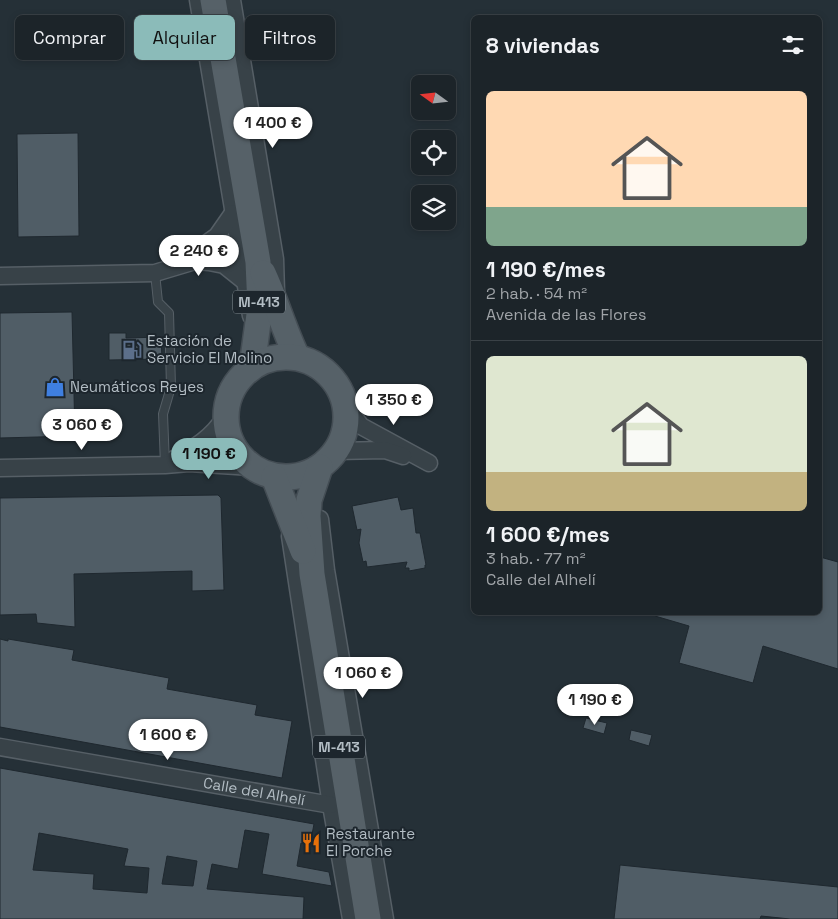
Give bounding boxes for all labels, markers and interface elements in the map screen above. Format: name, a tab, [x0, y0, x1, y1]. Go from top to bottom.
chip: Comprar	[15, 15, 124, 60]
chip: Alquilar	[134, 15, 235, 60]
chip: Filtros	[245, 15, 335, 60]
icon: filters	[779, 31, 807, 59]
text: 8 viviendas	[486, 32, 600, 59]
north arrow	[411, 75, 456, 120]
map controls	[411, 75, 456, 230]
pin: 1 400 €	[227, 106, 319, 149]
text: 1 400 €	[244, 112, 302, 133]
icon: home	[602, 123, 692, 213]
button: locate	[411, 130, 456, 175]
button: layers	[411, 185, 456, 230]
pin: 2 240 €	[153, 234, 245, 277]
text: 2 240 €	[170, 240, 228, 261]
text: 1 190 €/mes	[486, 256, 606, 283]
text: 2 hab. · 54 m²	[486, 283, 587, 304]
road number: M-413	[233, 290, 285, 314]
text: Avenida de las Flores	[486, 304, 647, 325]
place label: Estación de Servicio El Molino	[147, 331, 272, 367]
fuel station icon: Estación de Servicio El Molino	[121, 339, 143, 361]
shop icon: Neumáticos Reyes	[44, 376, 66, 398]
place label: Neumáticos Reyes	[70, 377, 204, 396]
pin: 1 350 €	[348, 384, 440, 426]
text: 1 350 €	[366, 389, 422, 410]
icon: home	[602, 389, 692, 479]
pin: 3 060 €	[36, 408, 128, 451]
text: 3 060 €	[52, 414, 112, 435]
pin: 1 190 €	[163, 438, 255, 480]
text: 1 190 €	[182, 443, 236, 464]
text: 1 600 €/mes	[486, 521, 610, 548]
text: 3 hab. · 77 m²	[486, 548, 585, 569]
text: Calle del Alhelí	[486, 569, 596, 590]
pin: 1 060 €	[317, 656, 409, 699]
text: 1 060 €	[335, 662, 391, 683]
pin: 1 190 €	[549, 684, 641, 726]
text: 1 190 €	[568, 689, 622, 710]
pin: 1 600 €	[122, 718, 214, 761]
text: 1 600 €	[140, 724, 196, 745]
road number: M-413	[313, 736, 365, 759]
street label: Calle del Alhelí	[202, 773, 307, 809]
place label: Restaurante El Porche	[326, 824, 415, 860]
restaurant icon: Restaurante El Porche	[300, 832, 322, 854]

